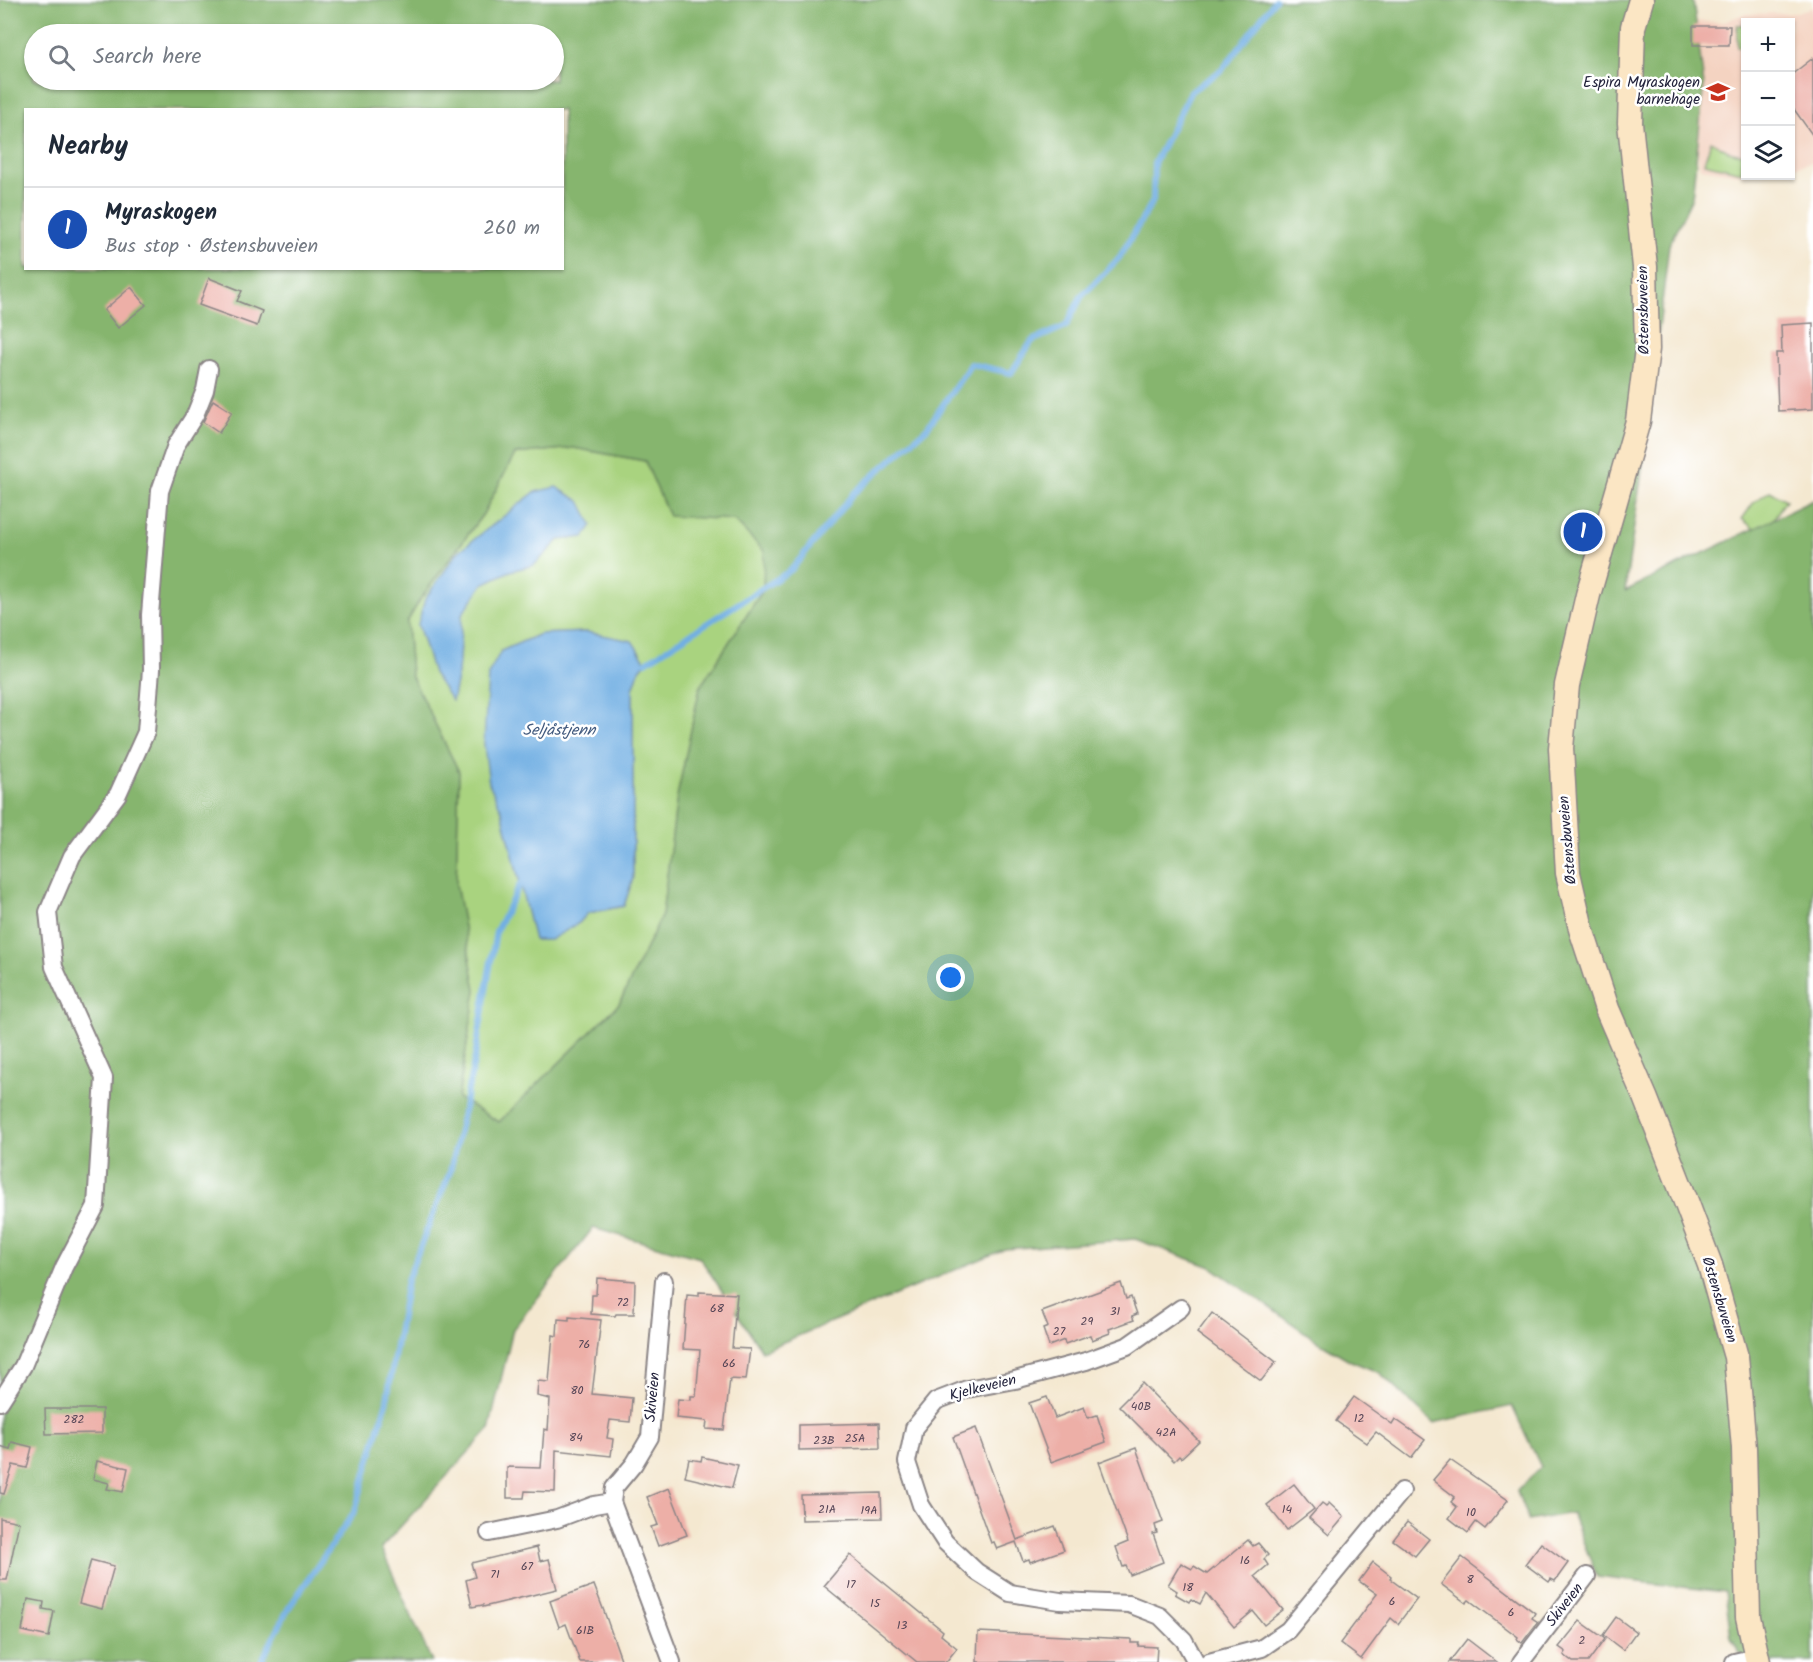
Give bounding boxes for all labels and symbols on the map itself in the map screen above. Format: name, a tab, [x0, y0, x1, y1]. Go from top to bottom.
place label: Espira Myraskogen barnehage	[1583, 71, 1700, 112]
school or university icon: Espira Myraskogen barnehage	[1705, 79, 1731, 105]
street label: Østensbuveien	[1631, 265, 1657, 355]
pin: 1	[1564, 510, 1602, 554]
water label: Seljåstjenn	[523, 718, 597, 743]
street label: Østensbuveien	[1552, 795, 1584, 885]
your location	[936, 963, 965, 992]
street label: Østensbuveien	[1695, 1254, 1743, 1346]
house number: 72	[617, 1293, 629, 1312]
house number: 68	[710, 1299, 725, 1318]
house number: 31	[1110, 1302, 1121, 1321]
house number: 29	[1081, 1312, 1094, 1331]
house number: 27	[1053, 1322, 1066, 1341]
house number: 76	[578, 1335, 590, 1354]
house number: 66	[722, 1354, 736, 1373]
street label: Kjelkeveien	[947, 1368, 1019, 1408]
street label: Skiveien	[639, 1371, 667, 1423]
house number: 80	[570, 1381, 584, 1400]
house number: 40B	[1131, 1397, 1151, 1416]
house number: 12	[1354, 1409, 1364, 1428]
house number: 282	[63, 1410, 85, 1429]
house number: 42A	[1156, 1423, 1176, 1442]
house number: 84	[569, 1428, 583, 1447]
house number: 25A	[845, 1429, 865, 1448]
house number: 23B	[813, 1431, 835, 1450]
house number: 21A	[818, 1500, 836, 1519]
house number: 14	[1282, 1500, 1293, 1519]
house number: 19A	[861, 1501, 877, 1520]
house number: 10	[1466, 1503, 1476, 1522]
house number: 16	[1240, 1551, 1250, 1570]
house number: 67	[521, 1557, 534, 1576]
house number: 71	[490, 1565, 500, 1584]
house number: 8	[1466, 1570, 1474, 1589]
house number: 17	[846, 1575, 856, 1594]
house number: 18	[1183, 1578, 1194, 1597]
street label: Skiveien	[1540, 1578, 1590, 1632]
house number: 6	[1389, 1592, 1395, 1611]
house number: 15	[870, 1594, 882, 1613]
house number: 6	[1508, 1603, 1514, 1622]
house number: 13	[897, 1616, 907, 1635]
house number: 61B	[576, 1621, 594, 1640]
house number: 2	[1579, 1631, 1586, 1650]

